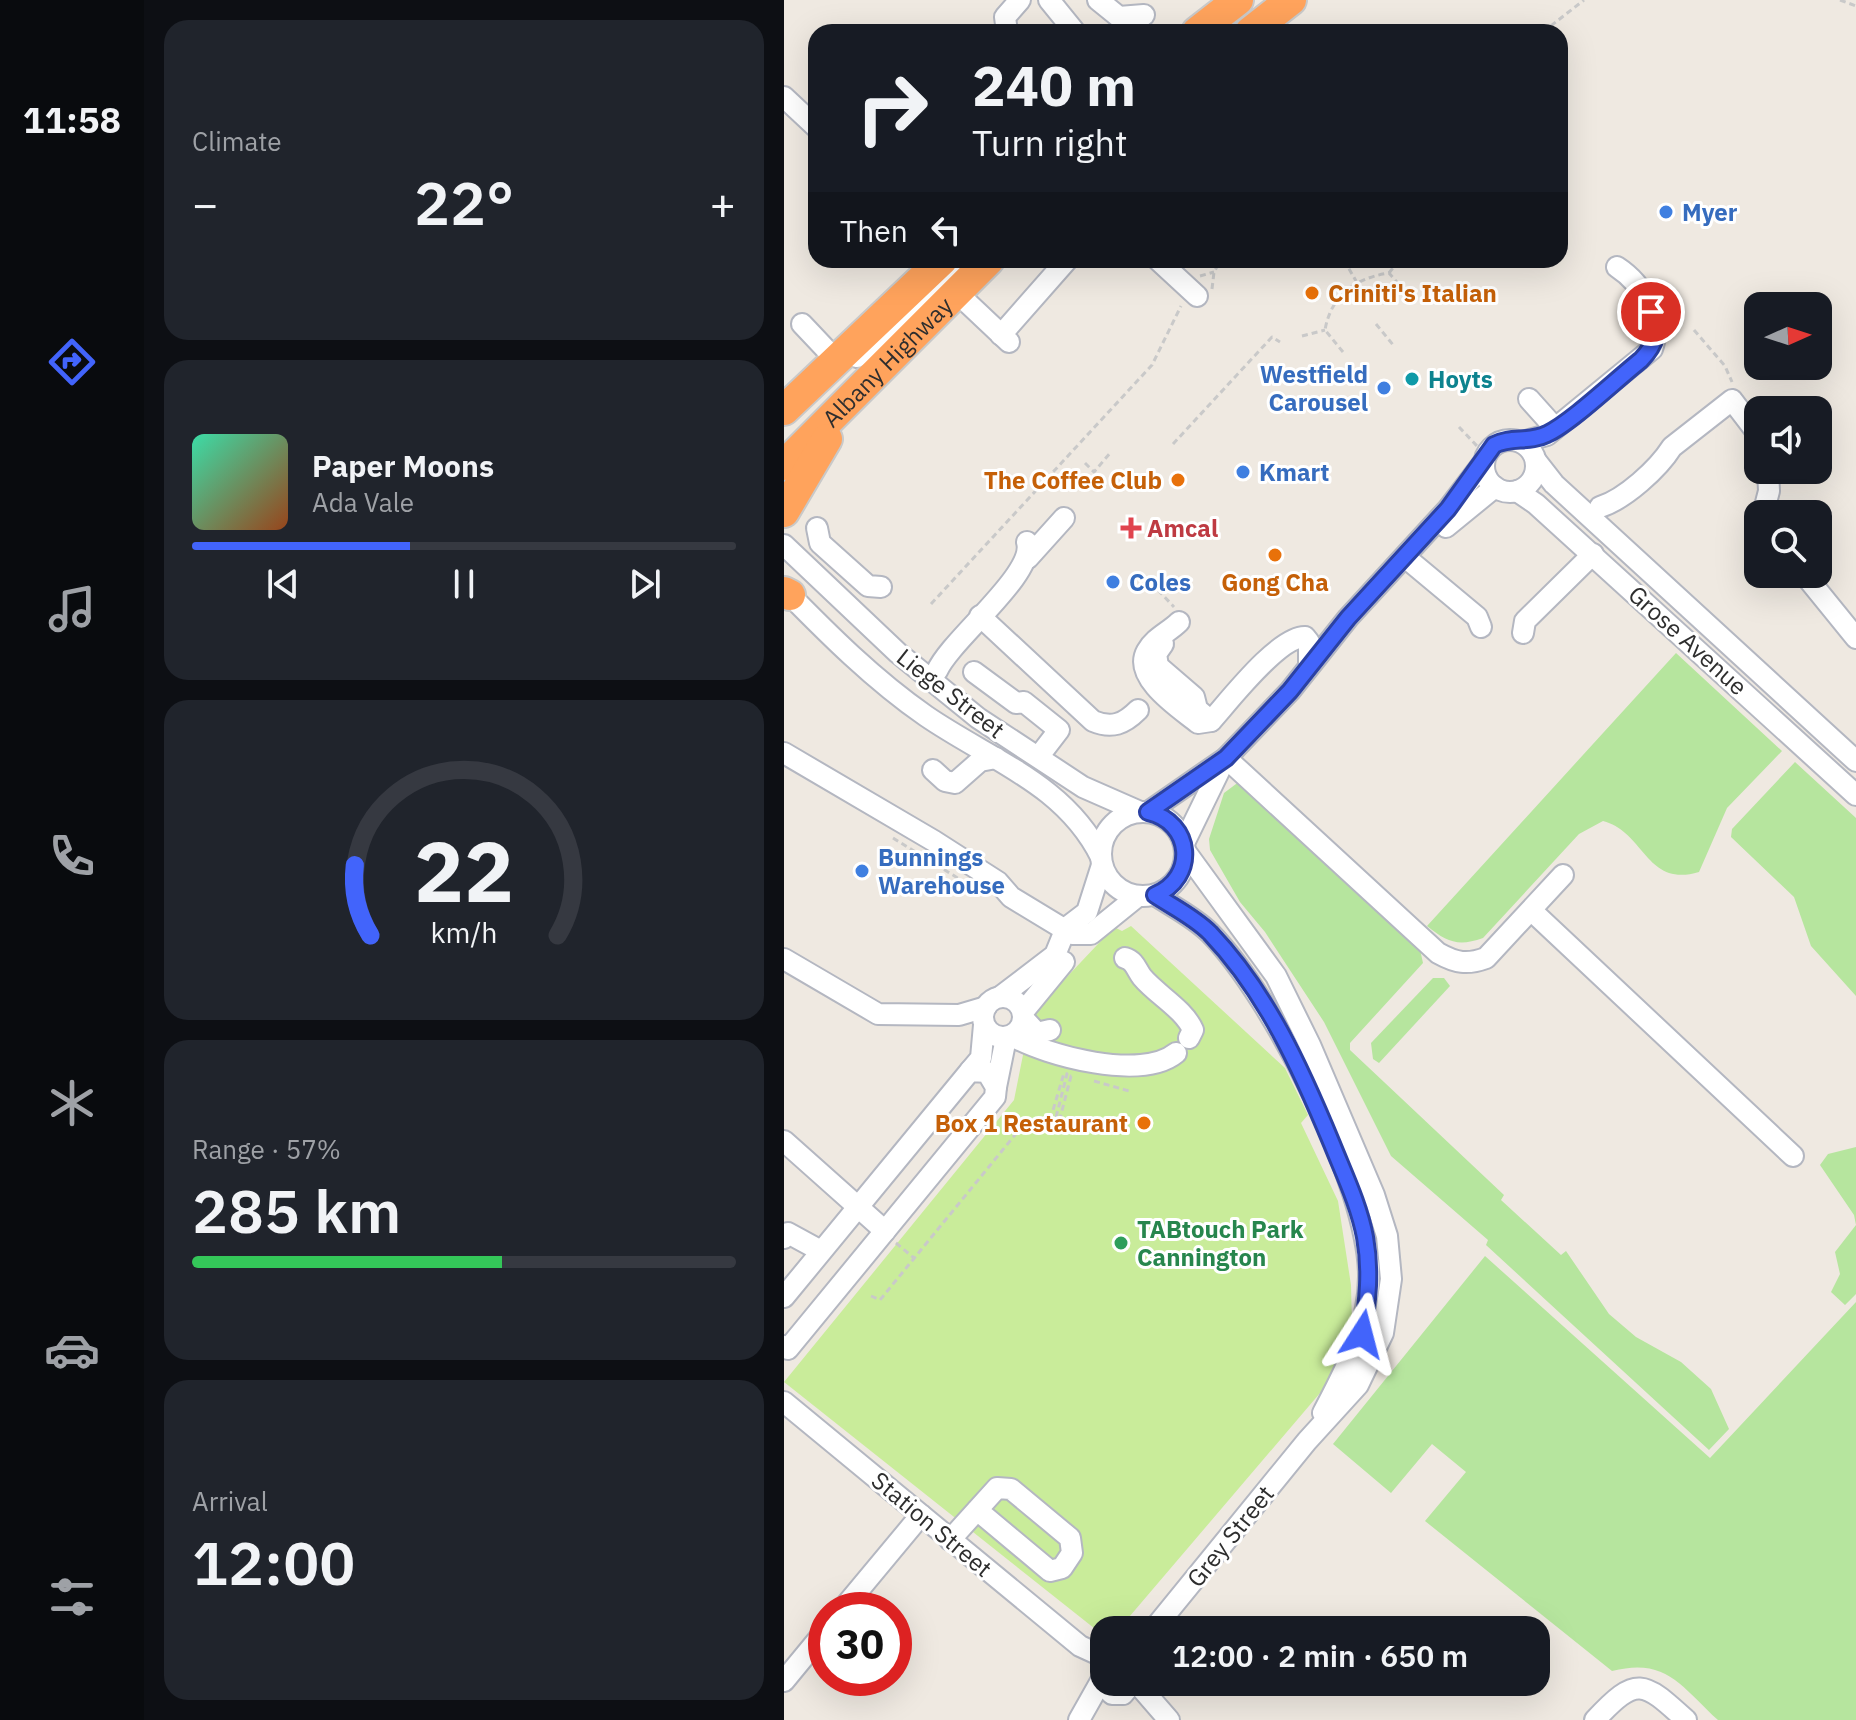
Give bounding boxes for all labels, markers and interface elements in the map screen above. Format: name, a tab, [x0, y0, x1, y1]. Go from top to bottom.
text: 240 m	[972, 49, 1136, 121]
icon: right	[840, 56, 944, 160]
text: 11:58	[23, 96, 121, 143]
text: Turn right	[972, 119, 1128, 166]
text: Climate	[192, 124, 282, 158]
text: 22°	[414, 163, 514, 242]
text: −	[192, 175, 218, 232]
text: +	[710, 175, 736, 232]
place label: Myer	[1682, 196, 1738, 228]
marker: Myer	[1657, 203, 1675, 221]
icon: left	[924, 208, 968, 252]
text: Then	[840, 211, 908, 250]
place label: Criniti's Italian	[1328, 277, 1497, 309]
pin	[1617, 278, 1685, 346]
marker: Criniti's Italian	[1303, 284, 1321, 302]
street label: Albany Highway	[815, 290, 959, 434]
icon: arrive	[1629, 290, 1673, 334]
north arrow	[1744, 292, 1832, 380]
map controls	[1744, 292, 1832, 588]
icon: directions	[44, 334, 100, 390]
place label: Westfield Carousel	[1260, 358, 1368, 418]
place label: Hoyts	[1428, 363, 1493, 395]
marker: Hoyts	[1403, 370, 1421, 388]
marker: Westfield Carousel	[1375, 379, 1393, 397]
button: sound	[1744, 396, 1832, 484]
text: Paper Moons	[312, 446, 494, 485]
place label: Kmart	[1259, 456, 1330, 488]
marker: Kmart	[1234, 463, 1252, 481]
place label: The Coffee Club	[984, 464, 1162, 496]
marker: The Coffee Club	[1169, 471, 1187, 489]
text: Ada Vale	[312, 485, 414, 519]
button: search	[1744, 500, 1832, 588]
place label: Amcal	[1147, 512, 1218, 544]
marker: Amcal	[1122, 519, 1140, 537]
marker: Gong Cha	[1266, 546, 1284, 564]
icon: previous	[261, 562, 305, 606]
icon: pause	[442, 562, 486, 606]
icon: next	[623, 562, 667, 606]
place label: Coles	[1129, 566, 1191, 598]
place label: Gong Cha	[1221, 566, 1329, 598]
marker: Coles	[1104, 573, 1122, 591]
street label: Grose Avenue	[1622, 578, 1754, 702]
icon: music	[44, 581, 100, 637]
street label: Liege Street	[891, 641, 1011, 745]
text: 22	[414, 817, 514, 925]
icon: phone	[44, 828, 100, 884]
place label: Bunnings Warehouse	[878, 841, 1005, 901]
marker: Bunnings Warehouse	[853, 862, 871, 880]
text: km/h	[430, 914, 498, 951]
icon: climate	[44, 1075, 100, 1131]
place label: Box 1 Restaurant	[935, 1107, 1128, 1139]
marker: Box 1 Restaurant	[1135, 1114, 1153, 1132]
text: Range · 57%	[192, 1132, 341, 1166]
text: 285 km	[192, 1171, 401, 1250]
place label: TABtouch Park Cannington	[1137, 1213, 1304, 1273]
marker: TABtouch Park Cannington	[1112, 1234, 1130, 1252]
position arrow	[1320, 1292, 1404, 1376]
icon: car	[44, 1322, 100, 1378]
street label: Station Street	[865, 1464, 999, 1584]
street label: Grey Street	[1179, 1479, 1281, 1593]
text: Arrival	[192, 1484, 268, 1518]
text: 12:00	[192, 1523, 355, 1602]
icon: filters	[44, 1569, 100, 1625]
speed limit sign: 30	[808, 1592, 912, 1696]
text: 12:00 · 2 min · 650 m	[1172, 1636, 1468, 1675]

